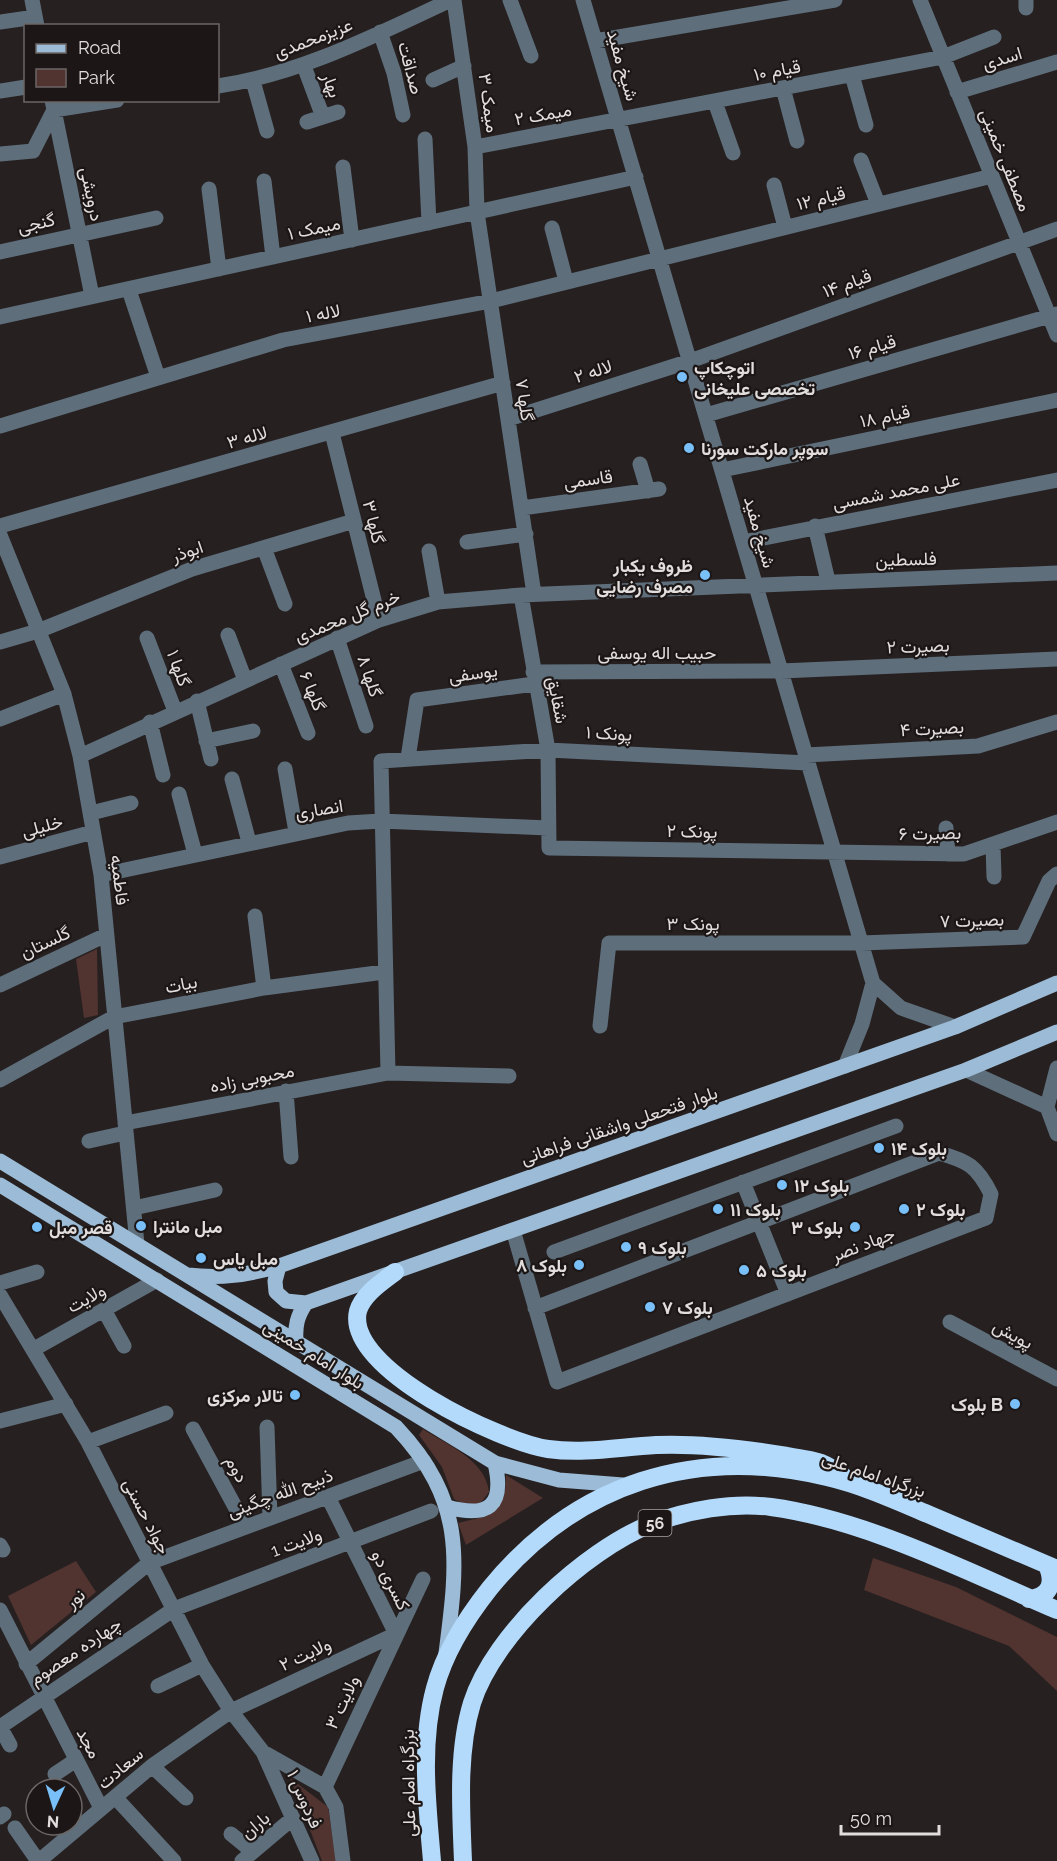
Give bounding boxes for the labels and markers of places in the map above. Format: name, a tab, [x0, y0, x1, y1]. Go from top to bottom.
place label: اتوچکاپ تخصصی علیخانی	[694, 357, 816, 400]
marker: اتوچکاپ تخصصی علیخانی	[675, 370, 689, 384]
place label: سوپر مارکت سورنا	[701, 438, 828, 461]
marker: سوپر مارکت سورنا	[682, 441, 696, 455]
place label: ظروف یکبار مصرف رضایی	[596, 555, 693, 598]
marker: ظروف یکبار مصرف رضایی	[698, 568, 712, 582]
place label: بلوک ۱۴	[891, 1138, 947, 1160]
marker: بلوک ۱۴	[872, 1141, 886, 1155]
place label: بلوک ۱۲	[794, 1175, 849, 1197]
marker: بلوک ۱۲	[775, 1178, 789, 1192]
place label: بلوک ۱۱	[730, 1199, 781, 1221]
place label: بلوک ۲	[916, 1199, 966, 1221]
marker: بلوک ۱۱	[711, 1202, 725, 1216]
marker: بلوک ۲	[897, 1202, 911, 1216]
place label: مبل مانترا	[153, 1216, 223, 1238]
place label: قصر مبل	[49, 1217, 113, 1239]
place label: بلوک ۳	[791, 1217, 843, 1239]
marker: مبل مانترا	[134, 1219, 148, 1233]
marker: قصر مبل	[30, 1220, 44, 1234]
marker: بلوک ۳	[848, 1220, 862, 1234]
place label: بلوک ۹	[638, 1237, 687, 1259]
marker: بلوک ۹	[619, 1240, 633, 1254]
place label: مبل یاس	[213, 1248, 278, 1270]
marker: مبل یاس	[194, 1251, 208, 1265]
place label: بلوک ۸	[516, 1255, 567, 1277]
marker: بلوک ۸	[572, 1258, 586, 1272]
place label: بلوک ۵	[756, 1260, 807, 1282]
marker: بلوک ۵	[737, 1263, 751, 1277]
place label: بلوک ۷	[662, 1297, 713, 1319]
marker: بلوک ۷	[643, 1300, 657, 1314]
place label: تالار مرکزی	[207, 1385, 283, 1407]
marker: تالار مرکزی	[288, 1388, 302, 1402]
place label: بلوک B	[951, 1394, 1003, 1416]
marker: بلوک B	[1008, 1397, 1022, 1411]

